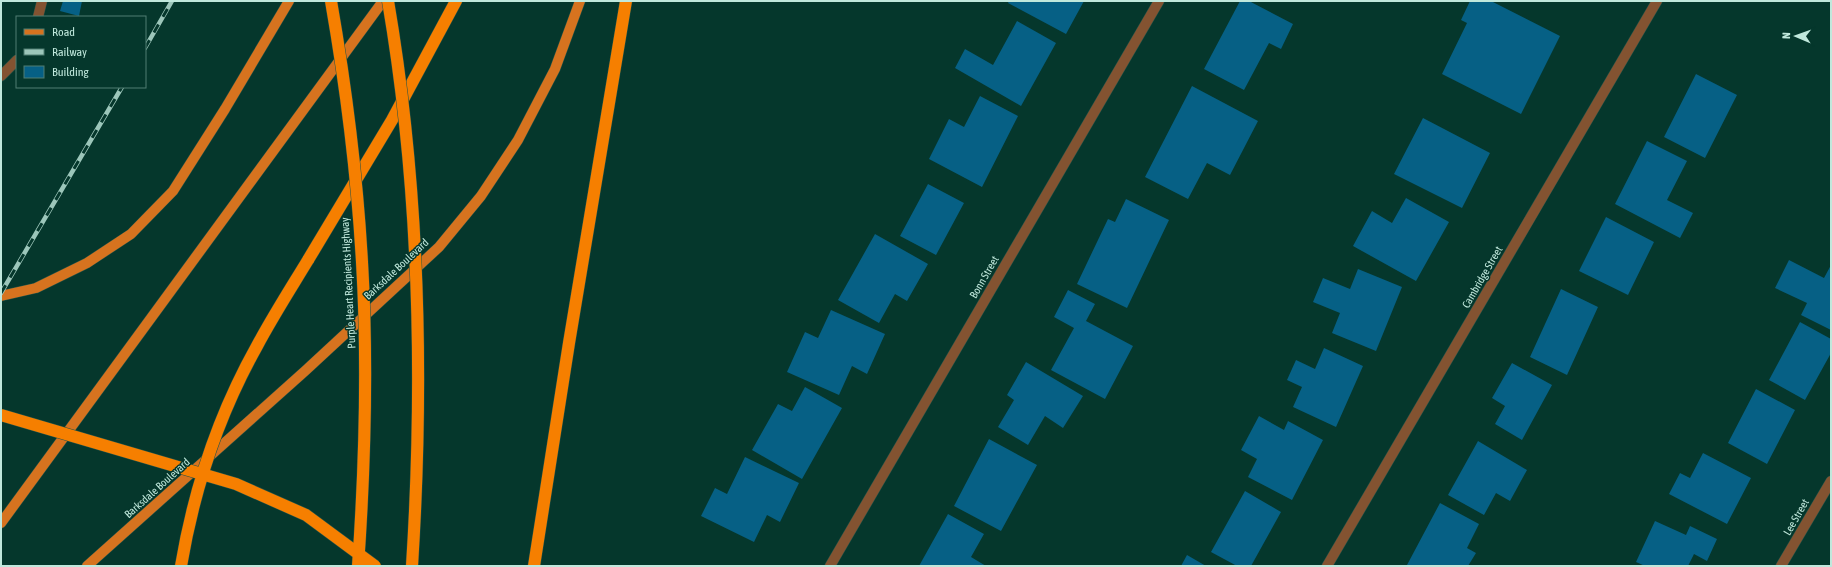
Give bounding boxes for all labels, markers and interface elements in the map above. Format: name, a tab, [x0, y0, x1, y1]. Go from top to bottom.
legend	[16, 16, 146, 88]
north arrow	[1776, 16, 1816, 56]
text: Road	[52, 25, 75, 39]
text: N	[1780, 32, 1792, 39]
text: Railway	[52, 45, 87, 59]
text: Building	[52, 65, 90, 79]
street label: Purple Heart Recipients Highway	[339, 217, 357, 349]
street label: Barksdale Boulevard	[361, 236, 431, 302]
street label: Cambridge Street	[1459, 244, 1505, 310]
street label: Bonn Street	[967, 254, 1001, 300]
street label: Barksdale Boulevard	[122, 456, 192, 520]
street label: Lee Street	[1781, 497, 1811, 537]

